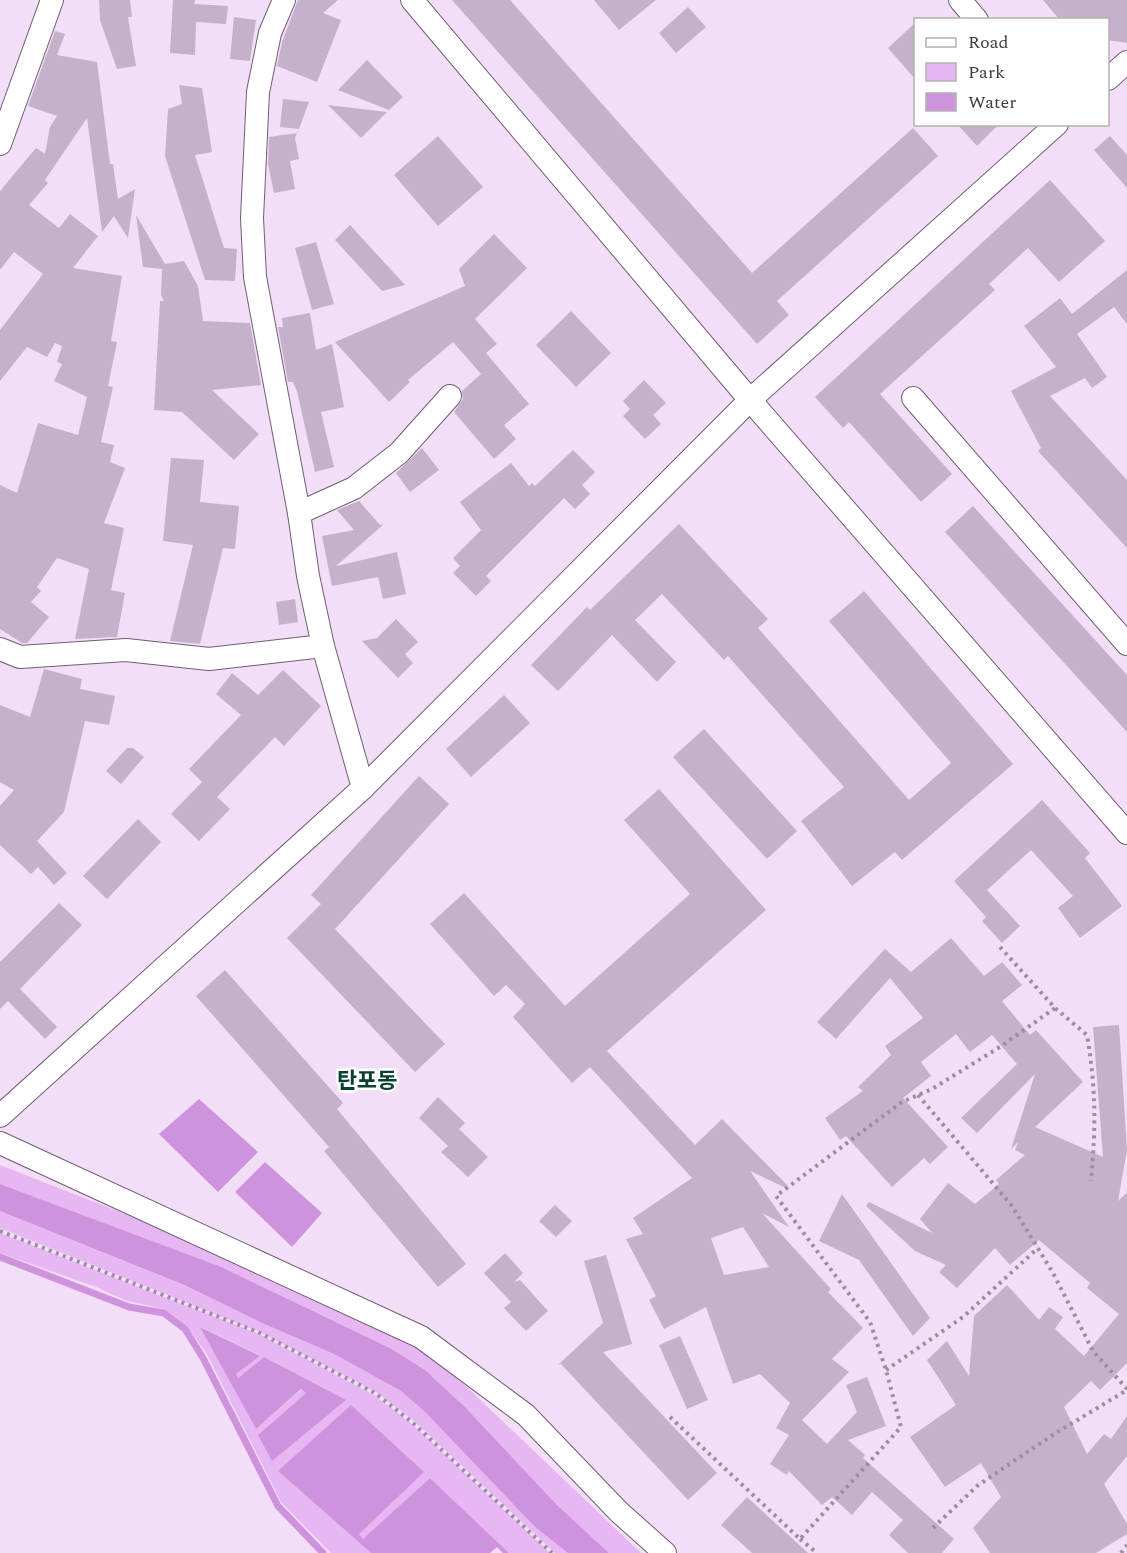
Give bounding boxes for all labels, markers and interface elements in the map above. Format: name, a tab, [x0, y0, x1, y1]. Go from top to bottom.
legend	[914, 18, 1109, 126]
text: Road	[968, 29, 1009, 56]
text: Park	[968, 59, 1005, 86]
text: Water	[968, 89, 1016, 116]
district label: 탄포동	[337, 1065, 397, 1098]

